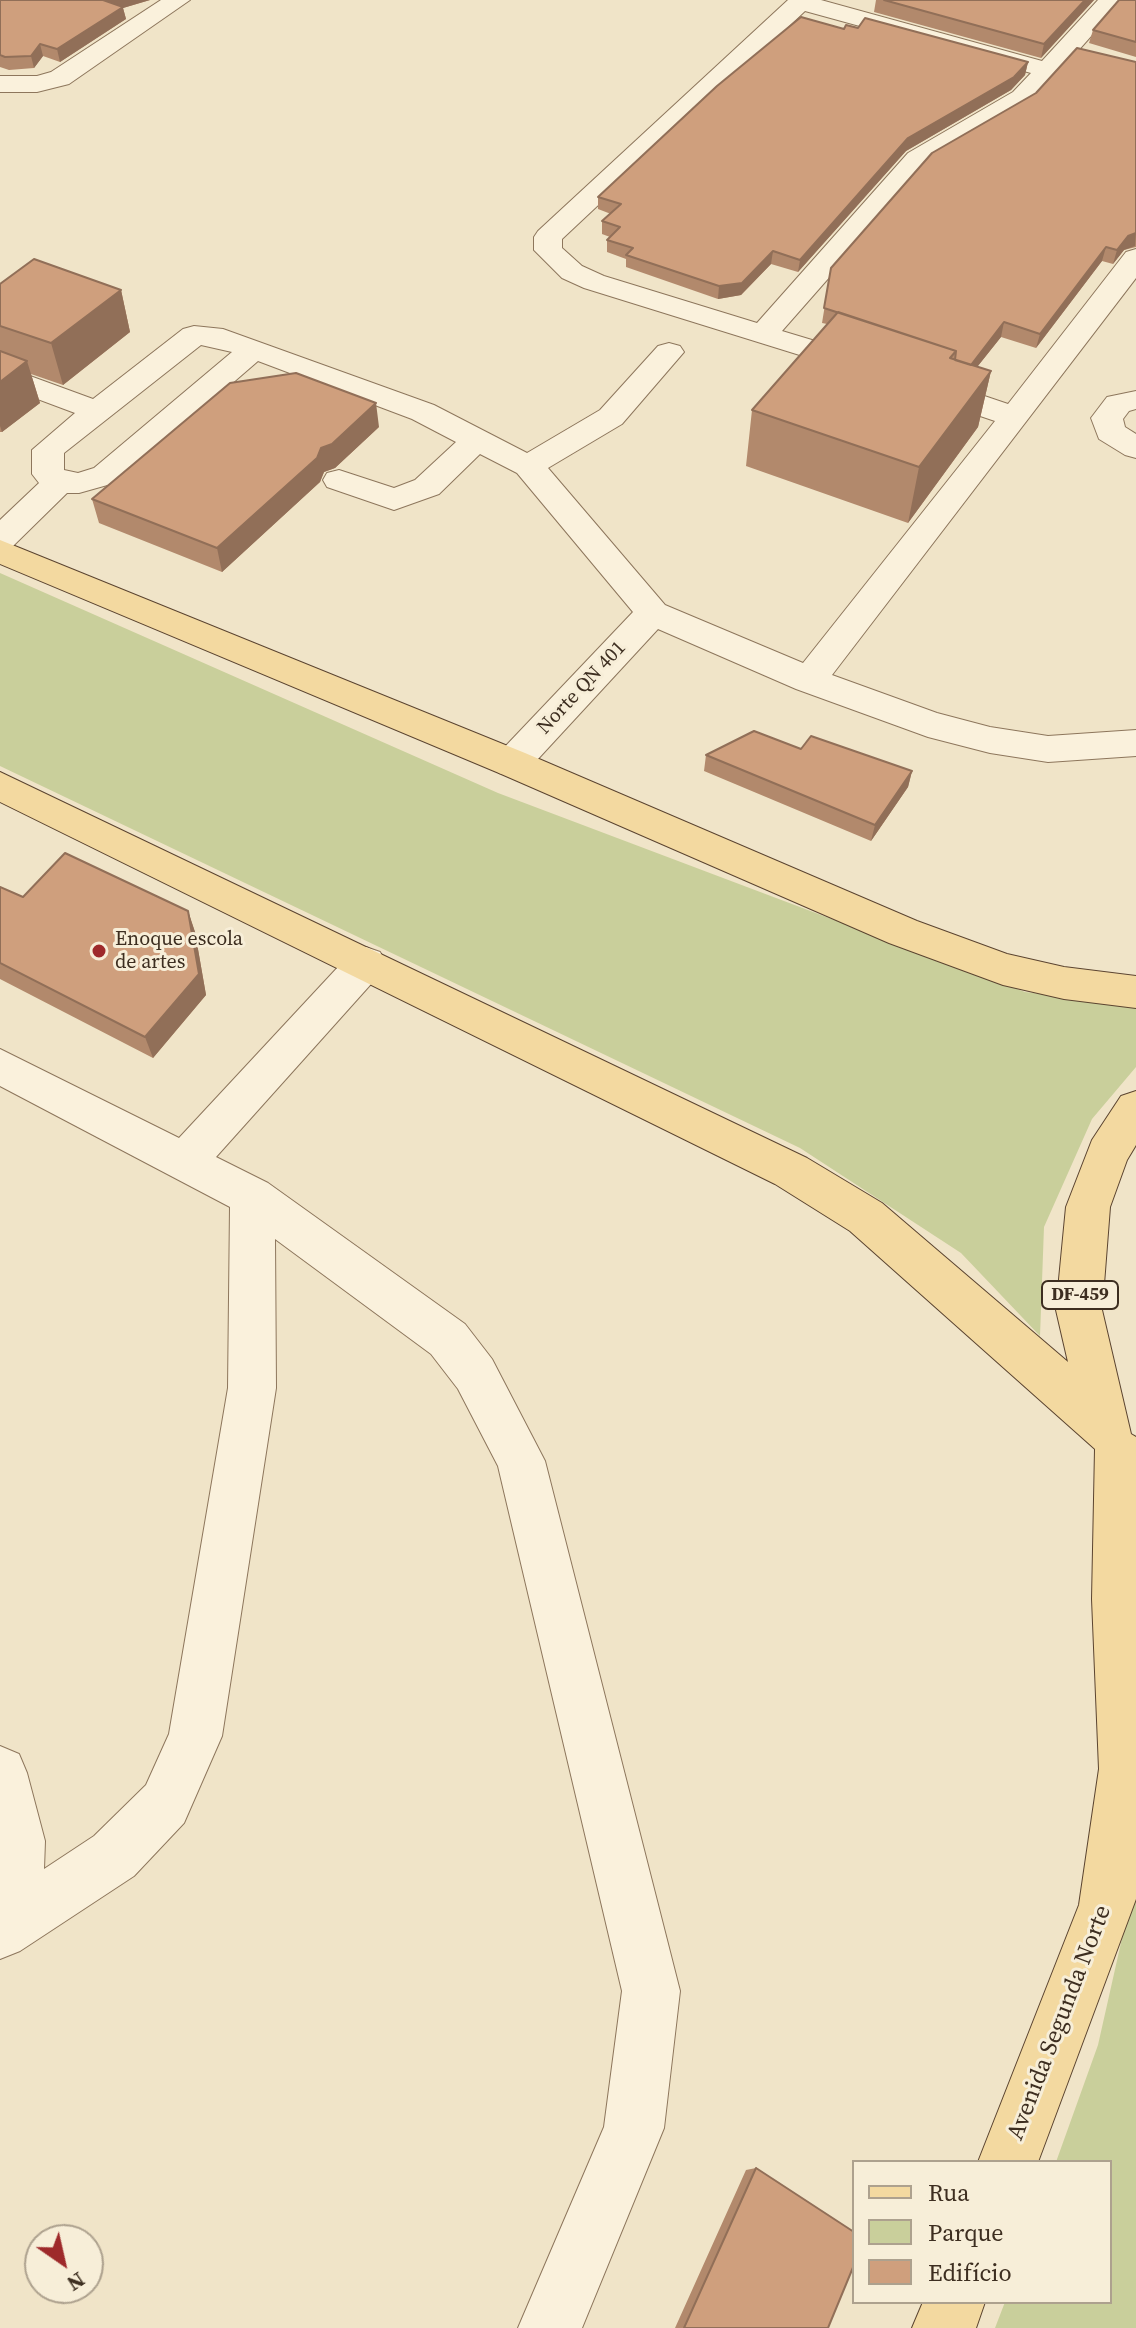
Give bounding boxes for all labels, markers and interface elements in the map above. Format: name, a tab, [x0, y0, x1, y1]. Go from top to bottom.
street label: Norte QN 401	[533, 636, 631, 740]
place label: Enoque escola de artes	[115, 928, 243, 975]
marker: Enoque escola de artes	[90, 942, 108, 960]
road number: DF-459	[1042, 1281, 1118, 1309]
street label: Avenida Segunda Norte	[1002, 1902, 1118, 2144]
legend	[852, 2160, 1112, 2304]
text: Rua	[928, 2176, 970, 2209]
text: Parque	[928, 2216, 1004, 2249]
north arrow	[24, 2224, 104, 2304]
text: Edifício	[928, 2256, 1012, 2289]
text: N	[61, 2265, 91, 2299]

